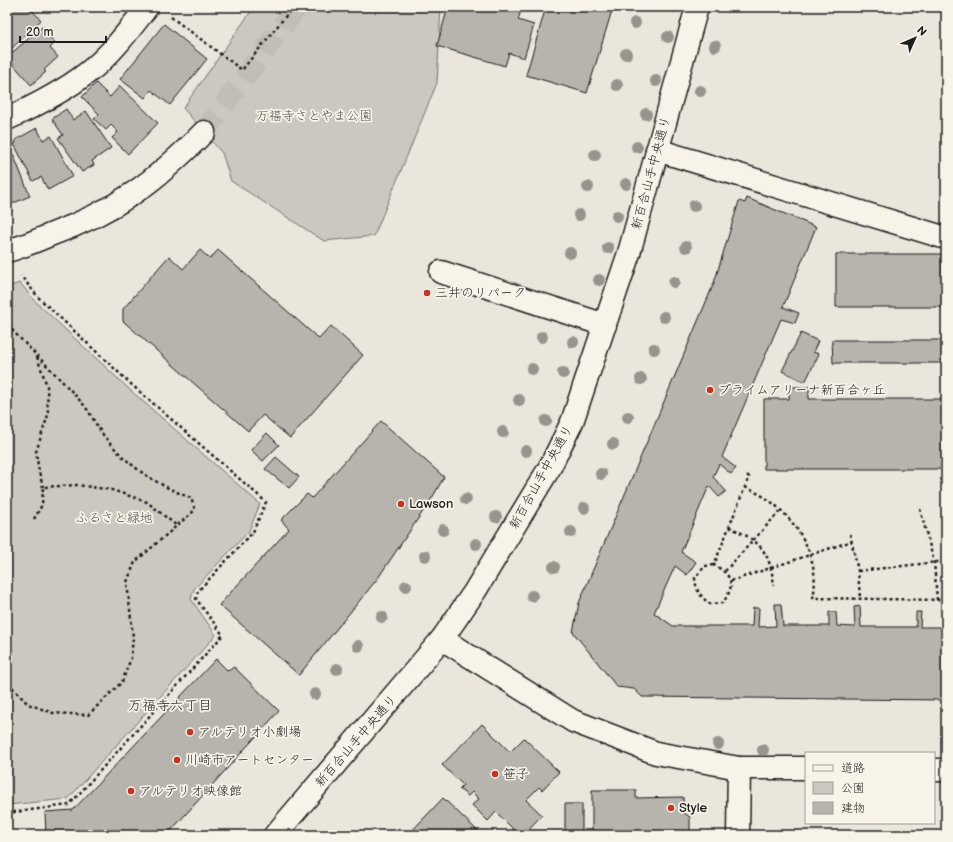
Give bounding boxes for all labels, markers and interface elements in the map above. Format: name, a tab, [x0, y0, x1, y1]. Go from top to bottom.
scale bar	[20, 18, 106, 44]
north arrow	[895, 18, 935, 58]
text: N	[914, 24, 929, 39]
text: 20 m	[26, 25, 53, 40]
park label: 万福寺さとやま公園	[256, 108, 372, 124]
street label: 新百合山手中央通り	[628, 114, 674, 232]
place label: 三井のリパーク	[435, 285, 526, 301]
marker: 三井のリパーク	[422, 288, 432, 298]
place label: プライムアリーナ新百合ヶ丘	[718, 382, 886, 398]
marker: プライムアリーナ新百合ヶ丘	[705, 385, 715, 395]
street label: 新百合山手中央通り	[506, 422, 576, 532]
place label: Lawson	[409, 496, 453, 512]
marker: Lawson	[396, 499, 406, 509]
park label: ふるさと緑地	[75, 510, 153, 526]
street label: 新百合山手中央通り	[312, 692, 400, 790]
district label: 万福寺六丁目	[128, 697, 212, 714]
place label: アルテリオ小劇場	[198, 724, 301, 740]
marker: アルテリオ小劇場	[185, 727, 195, 737]
place label: 川崎市アートセンター	[185, 752, 314, 768]
legend	[805, 752, 935, 824]
marker: 川崎市アートセンター	[172, 755, 182, 765]
text: 道路	[841, 761, 865, 776]
place label: 笹子	[503, 766, 529, 782]
marker: 笹子	[490, 769, 500, 779]
text: 公園	[841, 781, 865, 796]
place label: アルテリオ映像館	[139, 783, 242, 799]
marker: アルテリオ映像館	[126, 786, 136, 796]
place label: Style	[679, 800, 708, 816]
text: 建物	[841, 801, 865, 816]
marker: Style	[666, 803, 676, 813]

